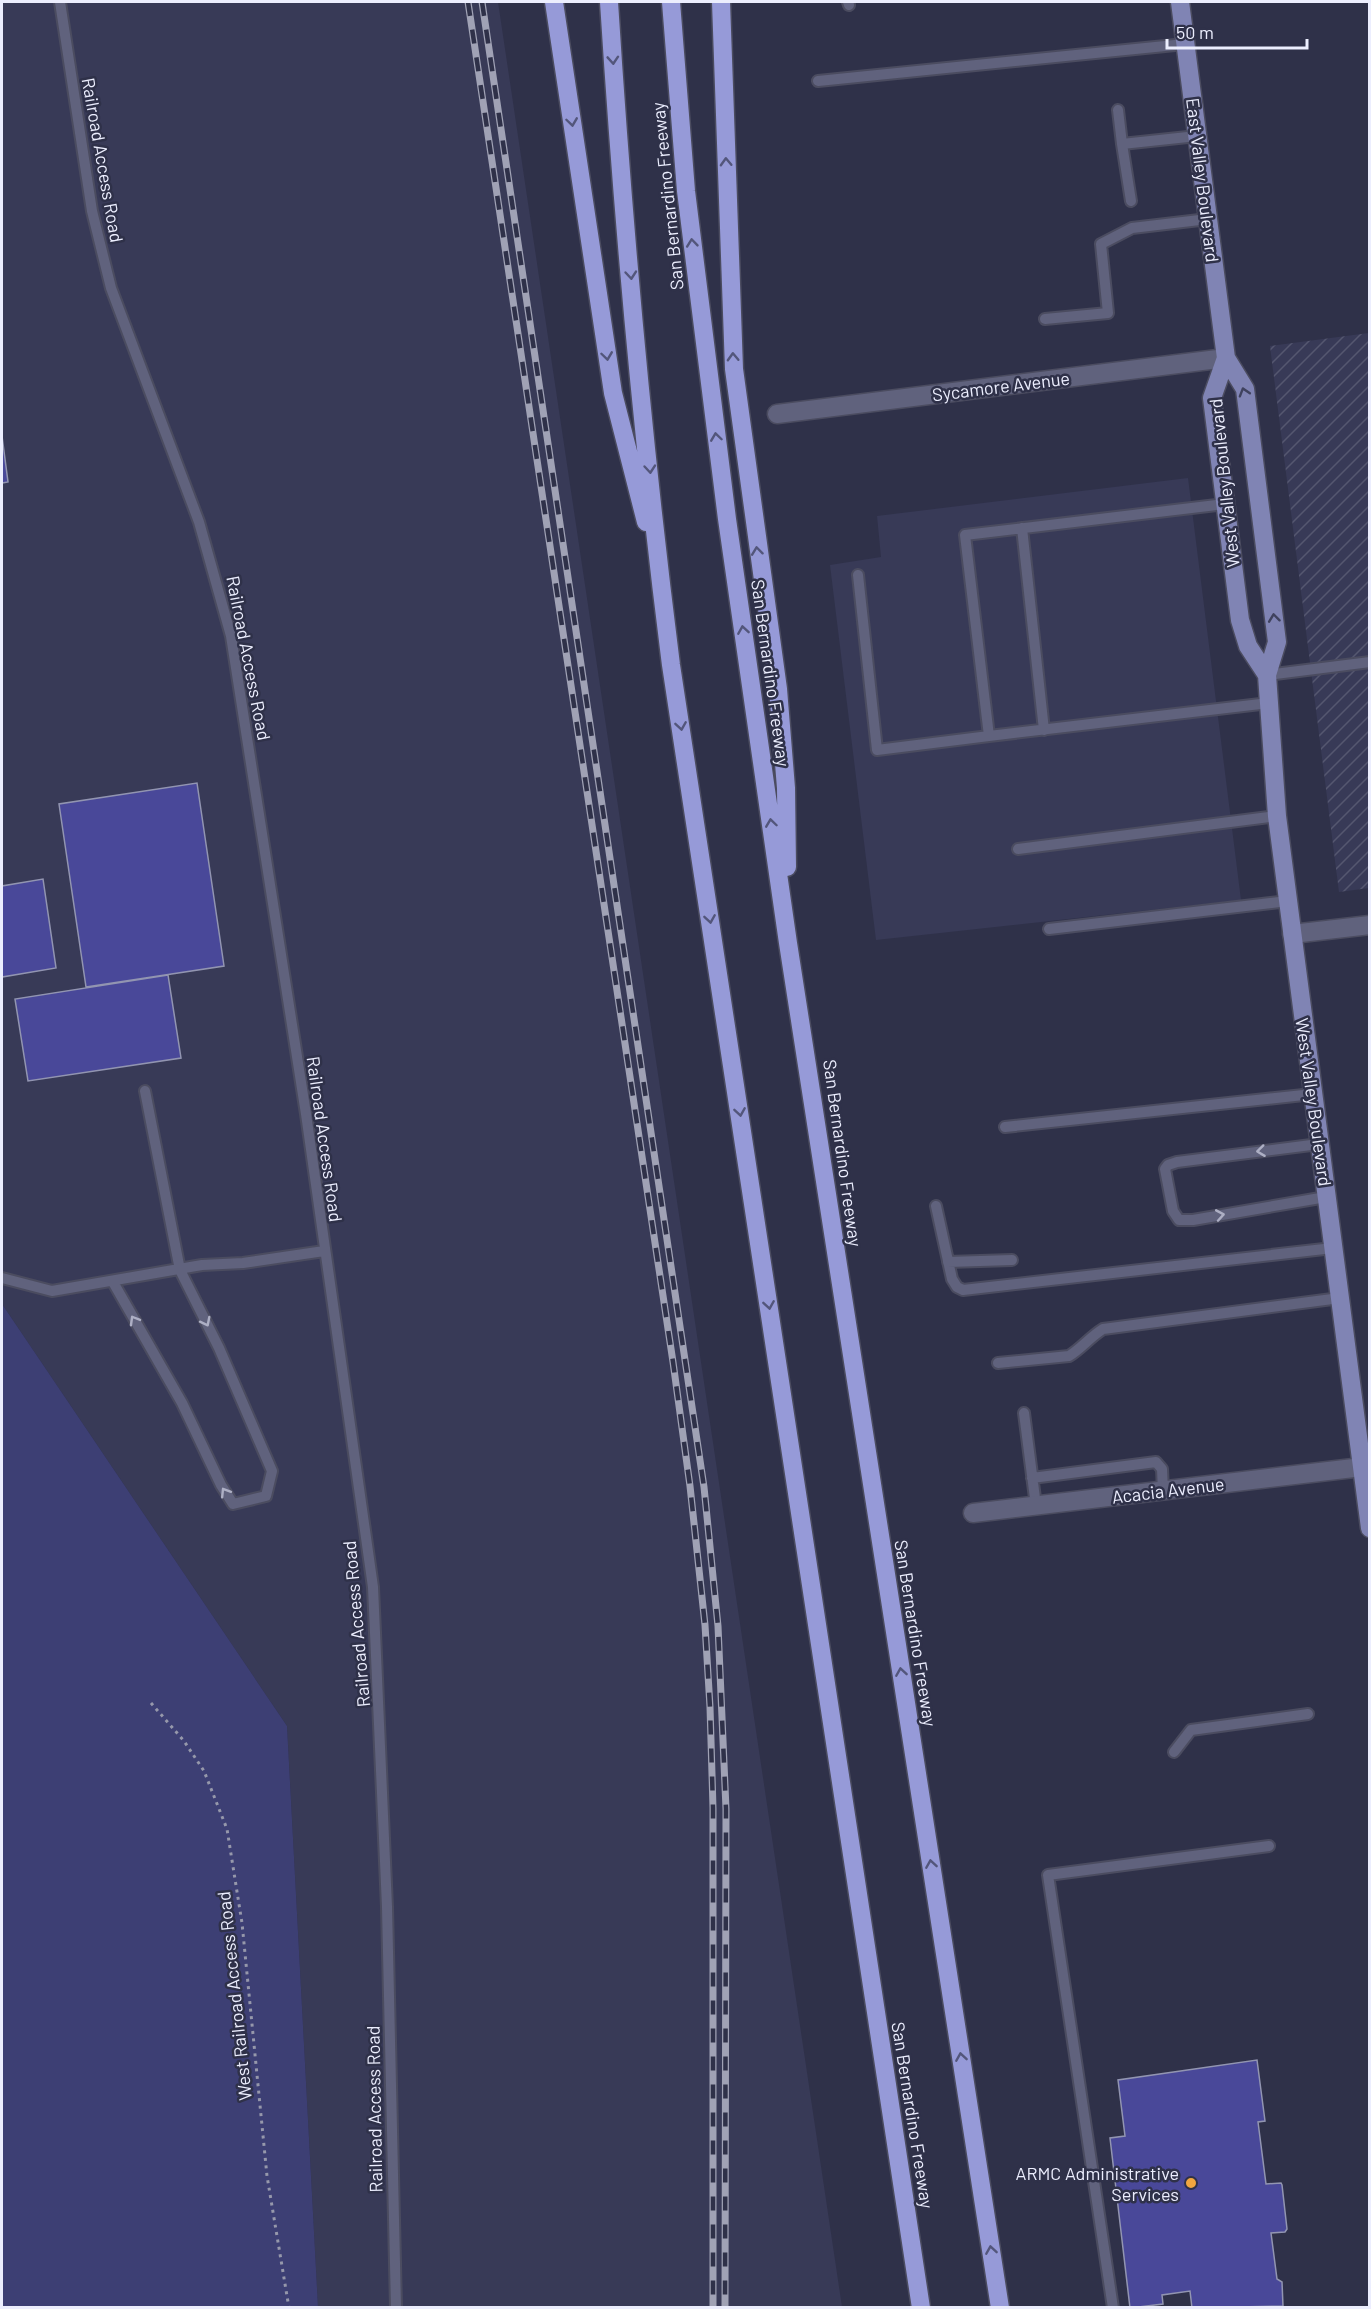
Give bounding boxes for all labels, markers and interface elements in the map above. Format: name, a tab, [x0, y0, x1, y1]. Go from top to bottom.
scale bar	[1167, 12, 1306, 50]
text: 50 m	[1176, 21, 1214, 43]
one-way arrow	[606, 55, 619, 64]
street label: Railroad Access Road	[78, 76, 128, 244]
street label: East Valley Boulevard	[1182, 97, 1224, 263]
street label: San Bernardino Freeway	[646, 101, 688, 291]
one-way arrow	[566, 117, 578, 126]
one-way arrow	[720, 158, 733, 167]
one-way arrow	[687, 239, 699, 248]
one-way arrow	[624, 271, 637, 280]
one-way arrow	[601, 351, 613, 361]
one-way arrow	[727, 353, 740, 362]
street label: Sycamore Avenue	[931, 367, 1071, 405]
one-way arrow	[1239, 387, 1251, 398]
street label: West Valley Boulevard	[1204, 397, 1244, 569]
one-way arrow	[710, 432, 722, 442]
one-way arrow	[643, 465, 656, 474]
one-way arrow	[752, 546, 764, 555]
street label: Railroad Access Road	[222, 574, 276, 742]
street label: San Bernardino Freeway	[747, 578, 795, 768]
one-way arrow	[1268, 614, 1280, 623]
one-way arrow	[738, 625, 750, 635]
one-way arrow	[674, 721, 687, 731]
one-way arrow	[766, 818, 778, 828]
one-way arrow	[704, 915, 716, 924]
street label: West Valley Boulevard	[1291, 1016, 1337, 1188]
street label: Railroad Access Road	[302, 1055, 348, 1223]
street label: San Bernardino Freeway	[819, 1058, 867, 1248]
one-way arrow	[733, 1107, 745, 1117]
one-way arrow	[1257, 1145, 1266, 1157]
one-way arrow	[1215, 1209, 1225, 1222]
one-way arrow	[762, 1300, 774, 1309]
one-way arrow	[130, 1315, 141, 1326]
one-way arrow	[199, 1315, 210, 1326]
street label: Acacia Avenue	[1110, 1472, 1226, 1508]
one-way arrow	[221, 1488, 233, 1498]
street label: San Bernardino Freeway	[890, 1538, 942, 1728]
street label: Railroad Access Road	[338, 1540, 374, 1708]
one-way arrow	[896, 1667, 908, 1676]
one-way arrow	[926, 1860, 938, 1869]
street label: West Railroad Access Road	[212, 1890, 256, 2102]
street label: San Bernardino Freeway	[887, 2020, 939, 2210]
street label: Railroad Access Road	[362, 2025, 386, 2193]
one-way arrow	[956, 2052, 968, 2062]
place label: ARMC Administrative Services	[1016, 2162, 1179, 2205]
marker: ARMC Administrative Services	[1184, 2176, 1198, 2190]
one-way arrow	[986, 2245, 998, 2254]

